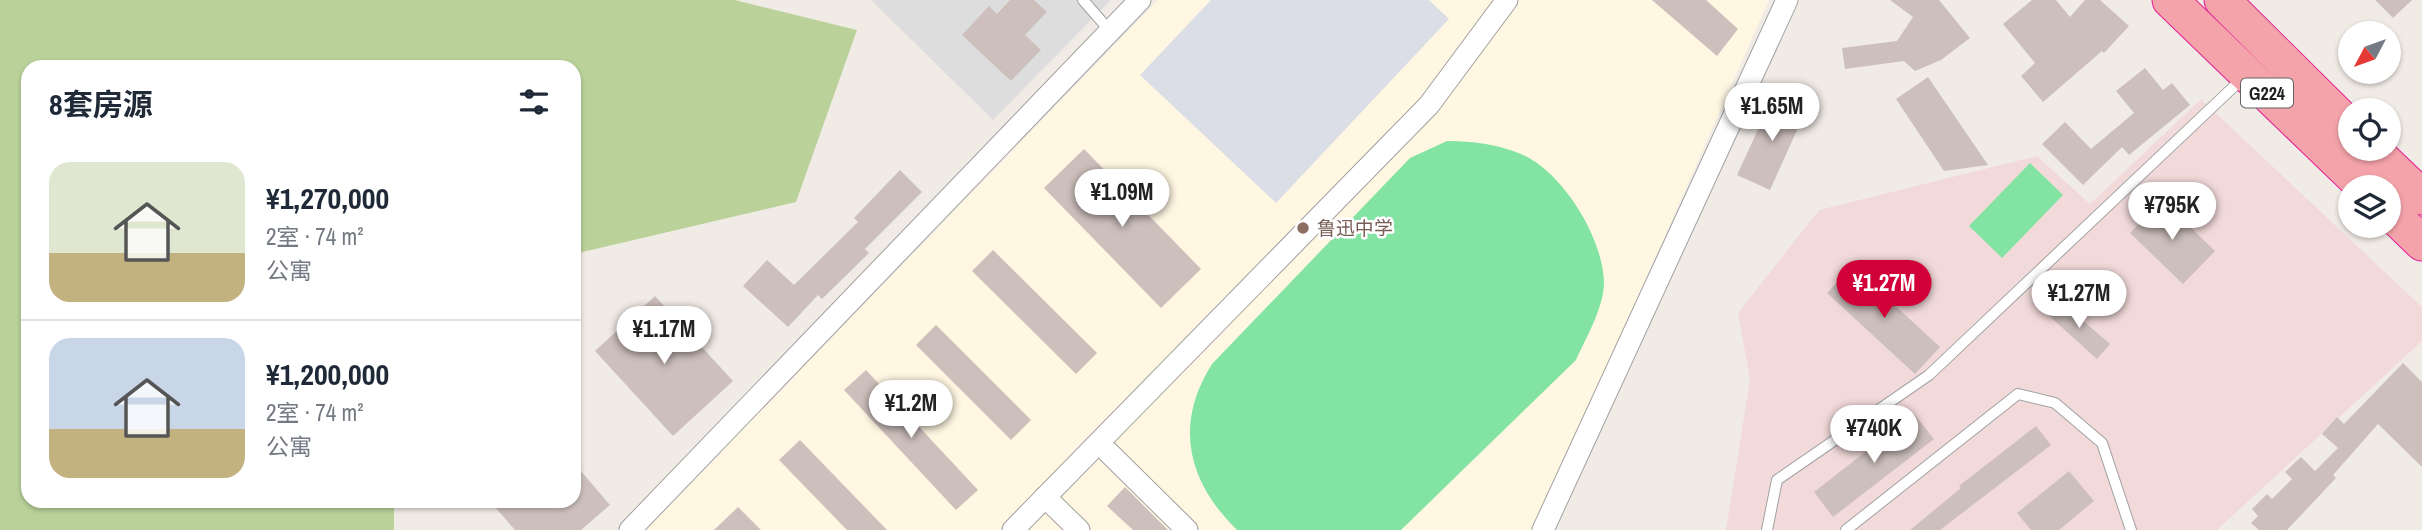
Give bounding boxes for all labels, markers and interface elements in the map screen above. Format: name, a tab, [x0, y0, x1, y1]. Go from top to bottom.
north arrow	[2338, 21, 2401, 84]
map controls	[2338, 21, 2401, 238]
road number: G224	[2241, 78, 2293, 108]
icon: filters	[515, 83, 553, 121]
pin: ¥1.65M	[1715, 83, 1829, 143]
text: 8套房源	[49, 84, 153, 124]
text: ¥1.65M	[1741, 90, 1803, 121]
button: locate	[2338, 98, 2401, 161]
pin: ¥1.09M	[1065, 170, 1179, 229]
button: layers	[2338, 175, 2401, 238]
text: ¥1.09M	[1091, 176, 1153, 207]
text: ¥1,270,000	[266, 178, 389, 218]
pin: ¥795K	[2123, 182, 2221, 242]
text: ¥795K	[2144, 189, 2200, 220]
icon: home	[105, 190, 189, 274]
place label: 鲁迅中学	[1317, 215, 1393, 241]
marker: 鲁迅中学	[1295, 220, 1311, 236]
text: 2室 · 74 m²	[266, 221, 363, 252]
text: 公寓	[266, 255, 312, 286]
pin: ¥1.27M	[1827, 260, 1941, 320]
text: ¥1.27M	[1853, 267, 1915, 298]
pin: ¥1.27M	[2022, 270, 2136, 330]
text: ¥1.27M	[2048, 277, 2110, 308]
pin: ¥1.17M	[607, 306, 721, 366]
text: ¥1.17M	[633, 313, 695, 344]
text: ¥1,200,000	[266, 354, 389, 394]
icon: home	[105, 366, 189, 450]
pin: ¥1.2M	[862, 380, 960, 440]
text: ¥1.2M	[885, 387, 937, 418]
text: 2室 · 74 m²	[266, 397, 363, 428]
pin: ¥740K	[1825, 406, 1923, 465]
text: ¥740K	[1846, 412, 1902, 443]
text: 公寓	[266, 431, 312, 462]

